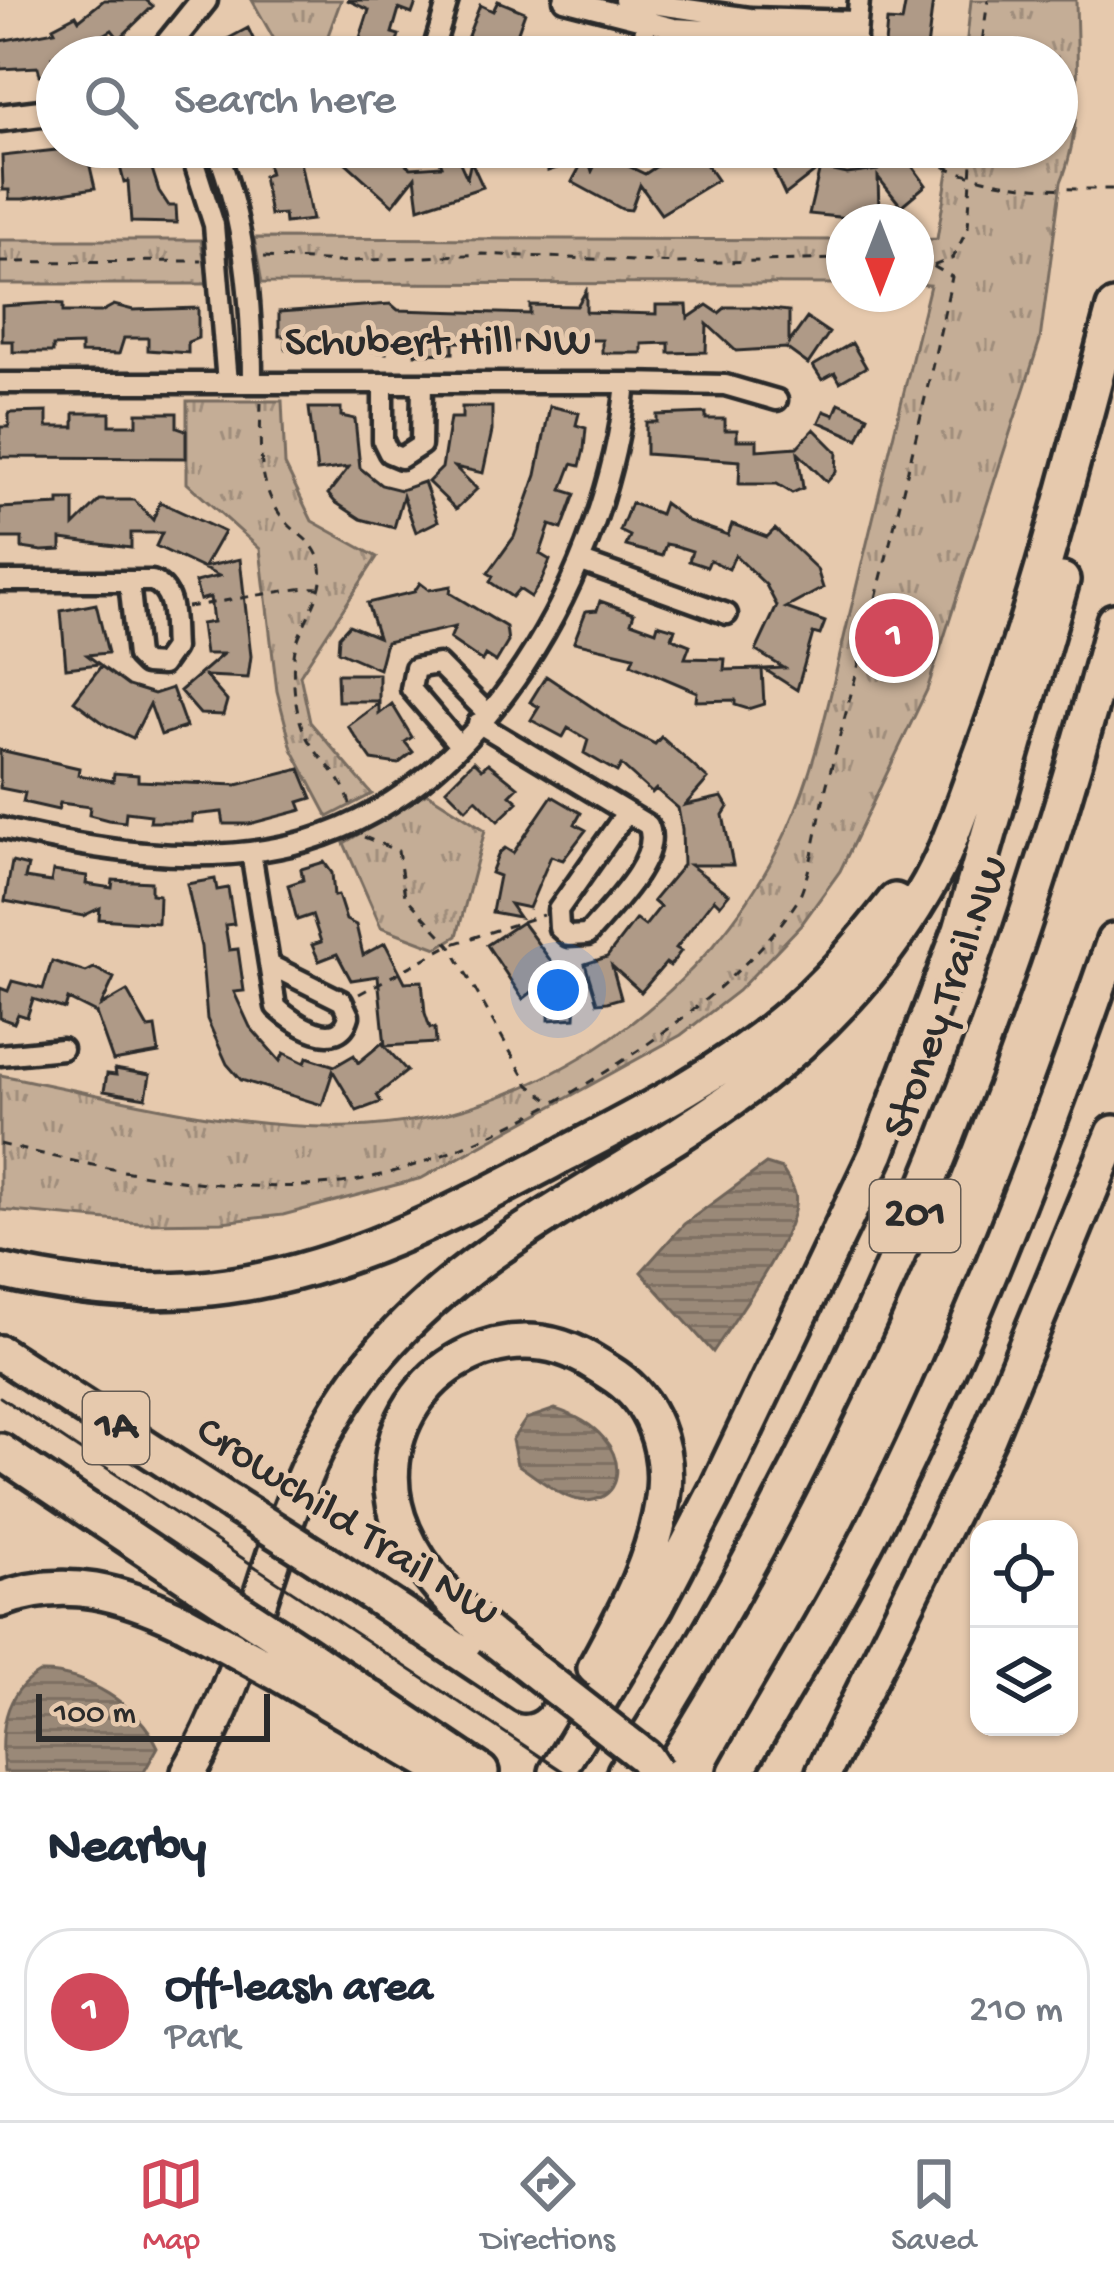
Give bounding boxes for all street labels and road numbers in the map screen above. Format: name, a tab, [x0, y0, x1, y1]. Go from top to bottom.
street label: Schubert Hill NW	[285, 318, 591, 371]
street label: Stoney Trail NW	[873, 850, 1025, 1146]
road number: 201	[870, 1180, 960, 1252]
road number: 1A	[83, 1392, 149, 1464]
street label: Crowchild Trail NW	[184, 1406, 508, 1642]

